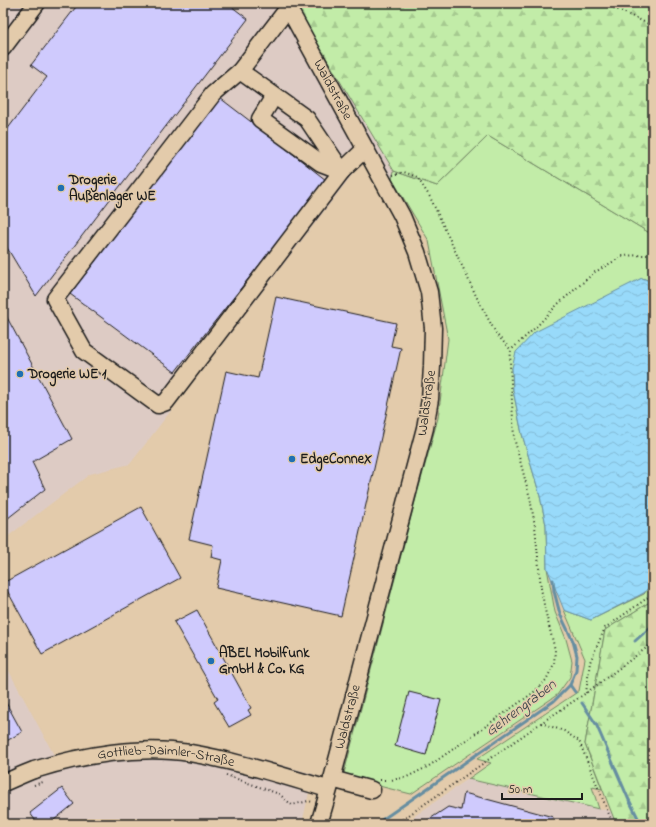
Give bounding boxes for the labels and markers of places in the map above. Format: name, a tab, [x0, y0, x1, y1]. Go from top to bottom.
place label: Drogerie Außenlager WE	[68, 170, 156, 209]
marker: Drogerie Außenlager WE	[56, 183, 66, 193]
place label: Drogerie WE 1	[27, 364, 107, 387]
marker: Drogerie WE 1	[15, 369, 25, 379]
place label: EdgeConneX	[300, 449, 373, 472]
marker: EdgeConneX	[287, 454, 297, 464]
place label: ABEL Mobilfunk GmbH & Co. KG	[219, 643, 310, 680]
marker: ABEL Mobilfunk GmbH & Co. KG	[206, 656, 216, 666]

